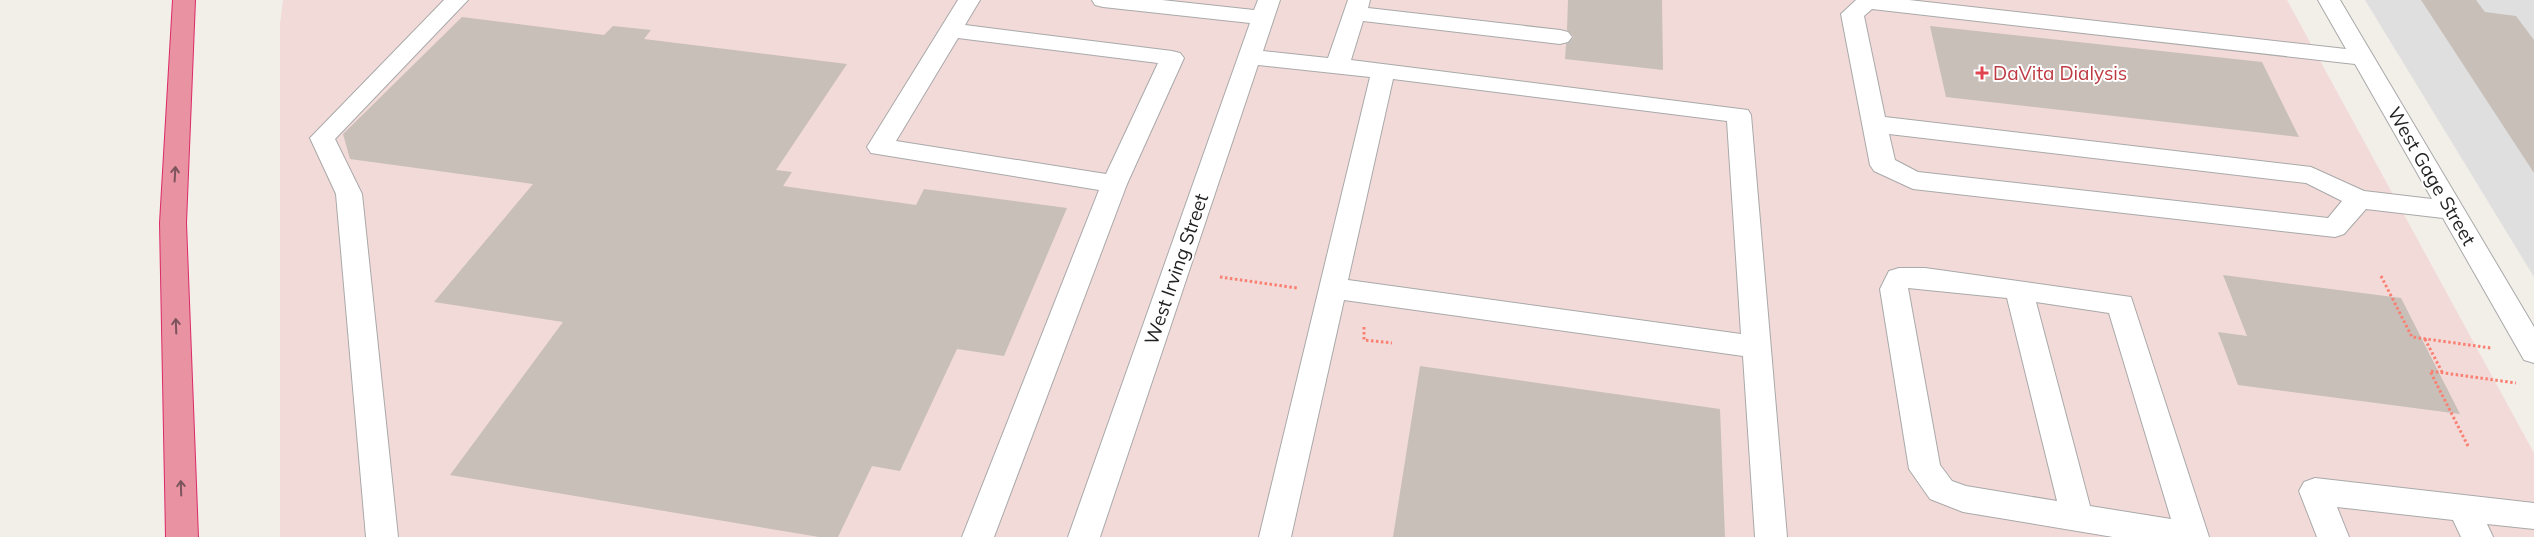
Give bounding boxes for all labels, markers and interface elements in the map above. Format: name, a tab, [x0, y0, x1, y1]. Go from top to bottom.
place label: DaVita Dialysis	[1993, 61, 2127, 85]
marker: DaVita Dialysis	[1975, 66, 1989, 80]
street label: West Gage Street	[2383, 103, 2482, 250]
one-way arrow	[170, 166, 179, 182]
street label: West Irving Street	[1139, 190, 1213, 348]
one-way arrow	[171, 318, 180, 334]
one-way arrow	[176, 481, 185, 497]

